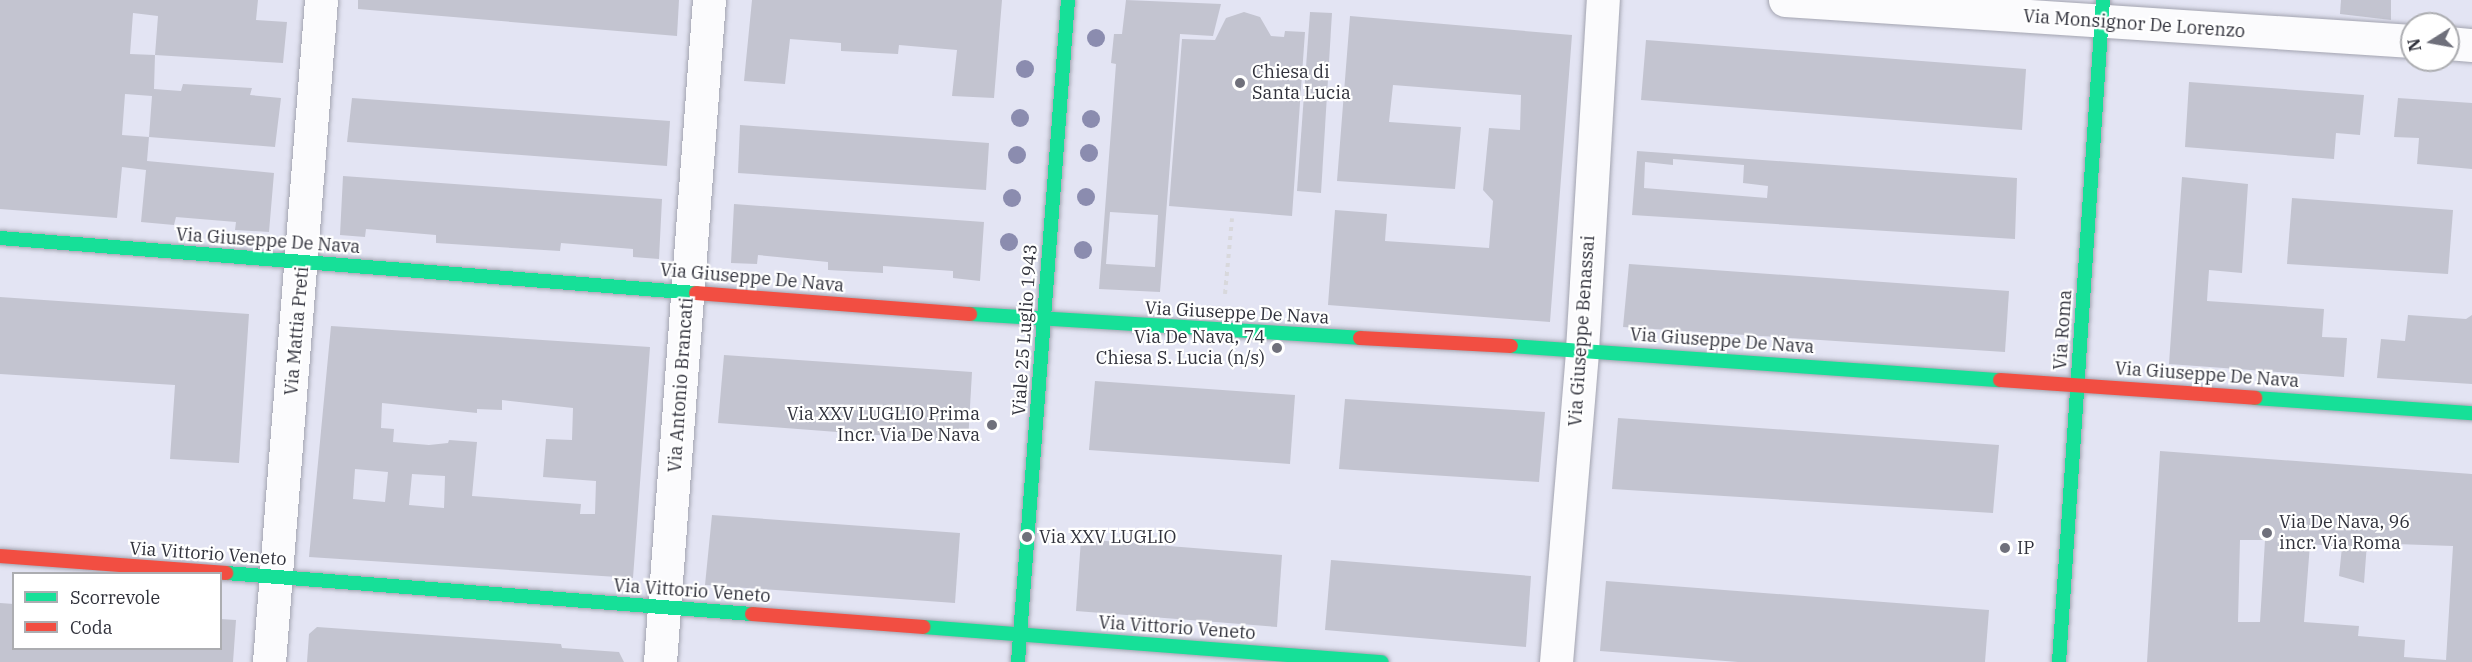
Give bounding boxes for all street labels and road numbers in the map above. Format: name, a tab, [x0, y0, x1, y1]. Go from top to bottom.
street label: Via Monsignor De Lorenzo	[2022, 5, 2246, 43]
street label: Via Giuseppe De Nava	[175, 224, 361, 258]
street label: Via Giuseppe Benassai	[1565, 235, 1599, 427]
street label: Viale 25 Luglio 1943	[1008, 243, 1042, 417]
street label: Via Giuseppe De Nava	[659, 259, 845, 297]
street label: Via Mattia Preti	[281, 266, 313, 396]
street label: Via Roma	[2049, 289, 2077, 371]
street label: Via Antonio Brancati	[664, 297, 698, 473]
street label: Via Giuseppe De Nava	[1144, 297, 1330, 329]
street label: Via Giuseppe De Nava	[1629, 324, 1815, 358]
street label: Via Giuseppe De Nava	[2114, 358, 2300, 392]
street label: Via Vittorio Veneto	[129, 538, 287, 570]
street label: Via Vittorio Veneto	[613, 575, 771, 607]
street label: Via Vittorio Veneto	[1098, 612, 1256, 644]

